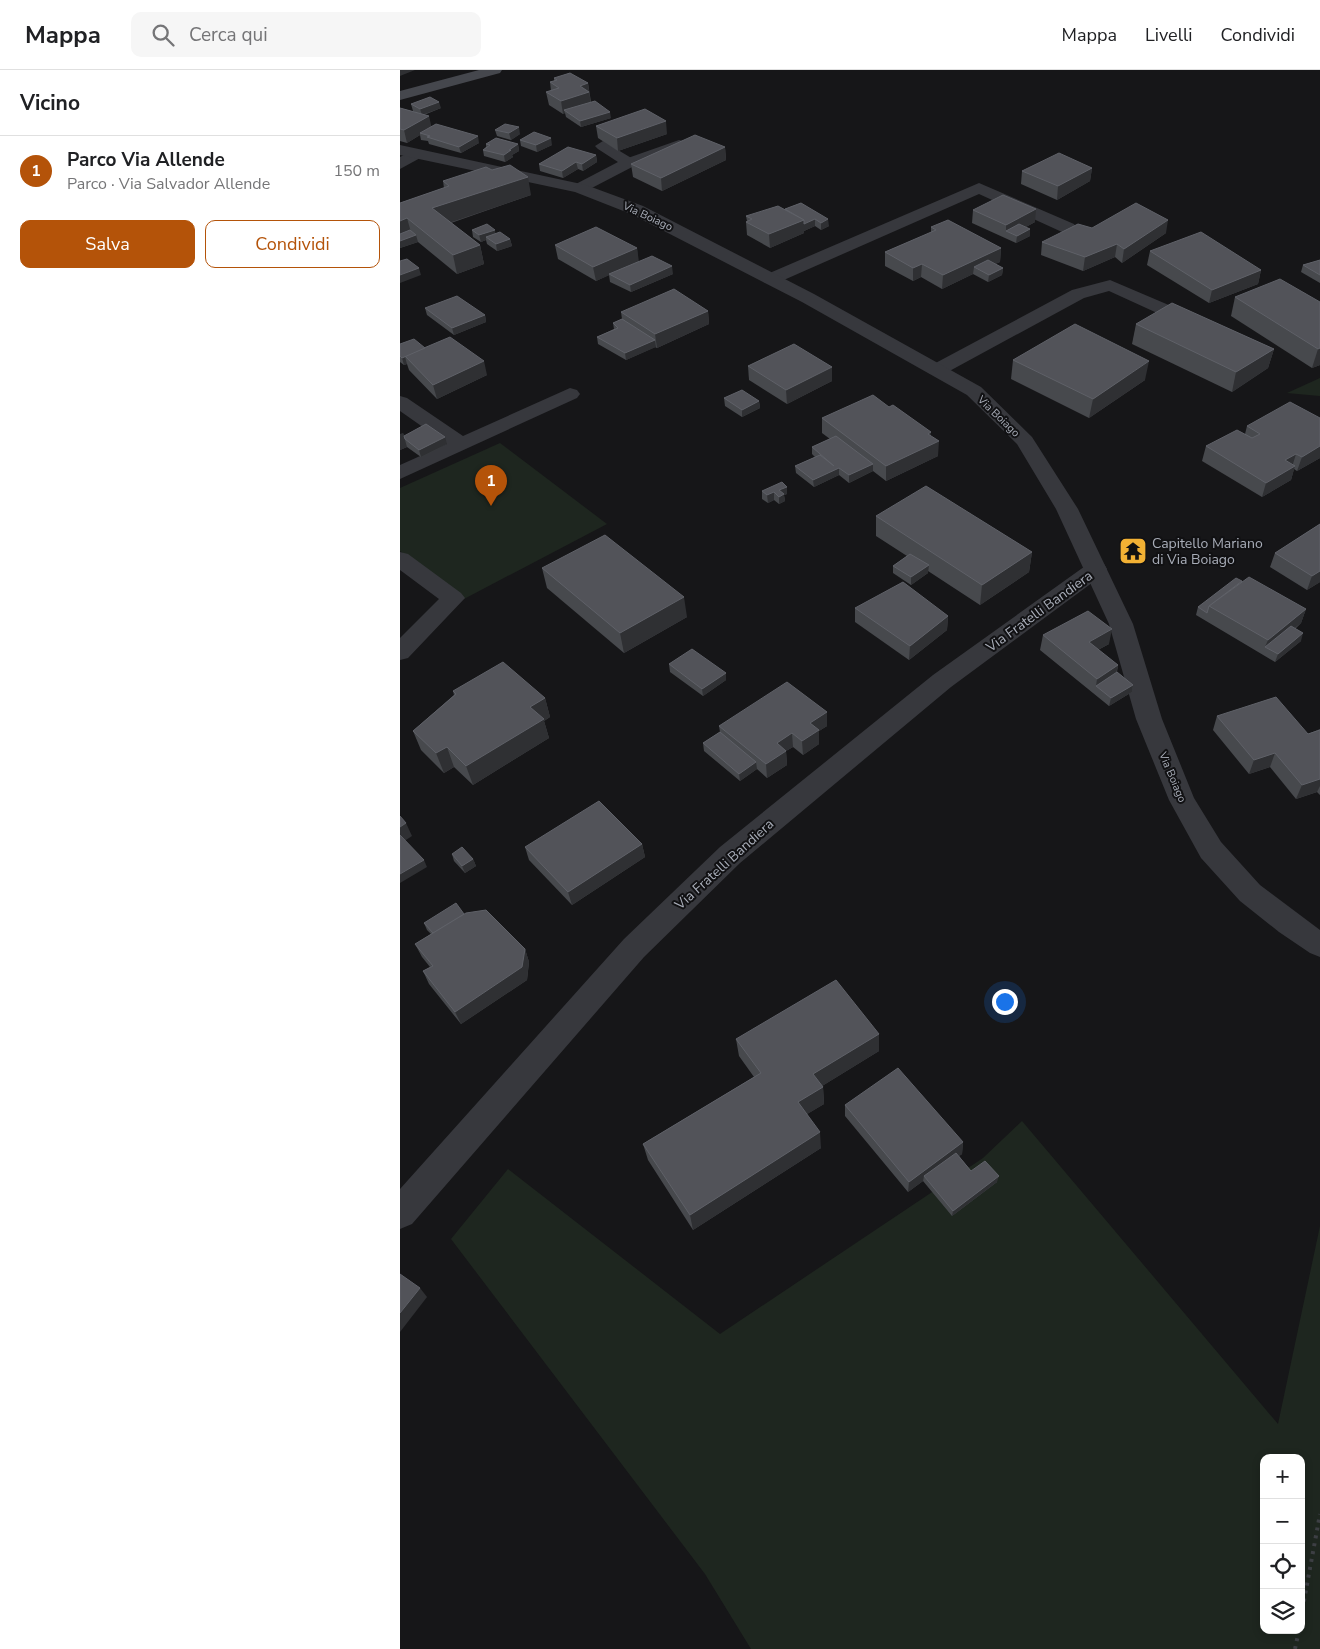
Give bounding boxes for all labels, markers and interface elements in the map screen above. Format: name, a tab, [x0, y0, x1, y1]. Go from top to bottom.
search box	[131, 12, 481, 57]
text: Mappa	[25, 19, 101, 51]
icon: search	[149, 21, 177, 49]
text: Cerca qui	[189, 22, 268, 48]
text: Mappa	[1062, 23, 1117, 47]
text: Livelli	[1145, 23, 1192, 47]
text: Condividi	[1220, 23, 1295, 47]
text: Vicino	[20, 89, 80, 117]
text: Parco Via Allende	[67, 147, 225, 173]
text: 1	[31, 160, 41, 182]
text: 150 m	[333, 160, 380, 182]
text: Parco · Via Salvador Allende	[67, 173, 270, 195]
street label: Via Boiago	[620, 198, 675, 235]
button: Salva	[20, 220, 195, 268]
button: Condividi	[205, 220, 380, 268]
street label: Via Boiago	[974, 392, 1023, 440]
pin: 1	[475, 465, 507, 506]
place label: Capitello Mariano di Via Boiago	[1152, 534, 1263, 569]
temple icon: Capitello Mariano di Via Boiago	[1118, 536, 1148, 566]
street label: Via Fratelli Bandiera	[981, 566, 1096, 657]
street label: Via Boiago	[1155, 749, 1190, 805]
street label: Via Fratelli Bandiera	[670, 815, 778, 915]
your location	[992, 989, 1018, 1015]
map controls	[1260, 1454, 1305, 1634]
button: +	[1260, 1454, 1305, 1499]
button: −	[1260, 1499, 1305, 1544]
button: locate	[1260, 1544, 1305, 1589]
button: layers	[1260, 1589, 1305, 1634]

